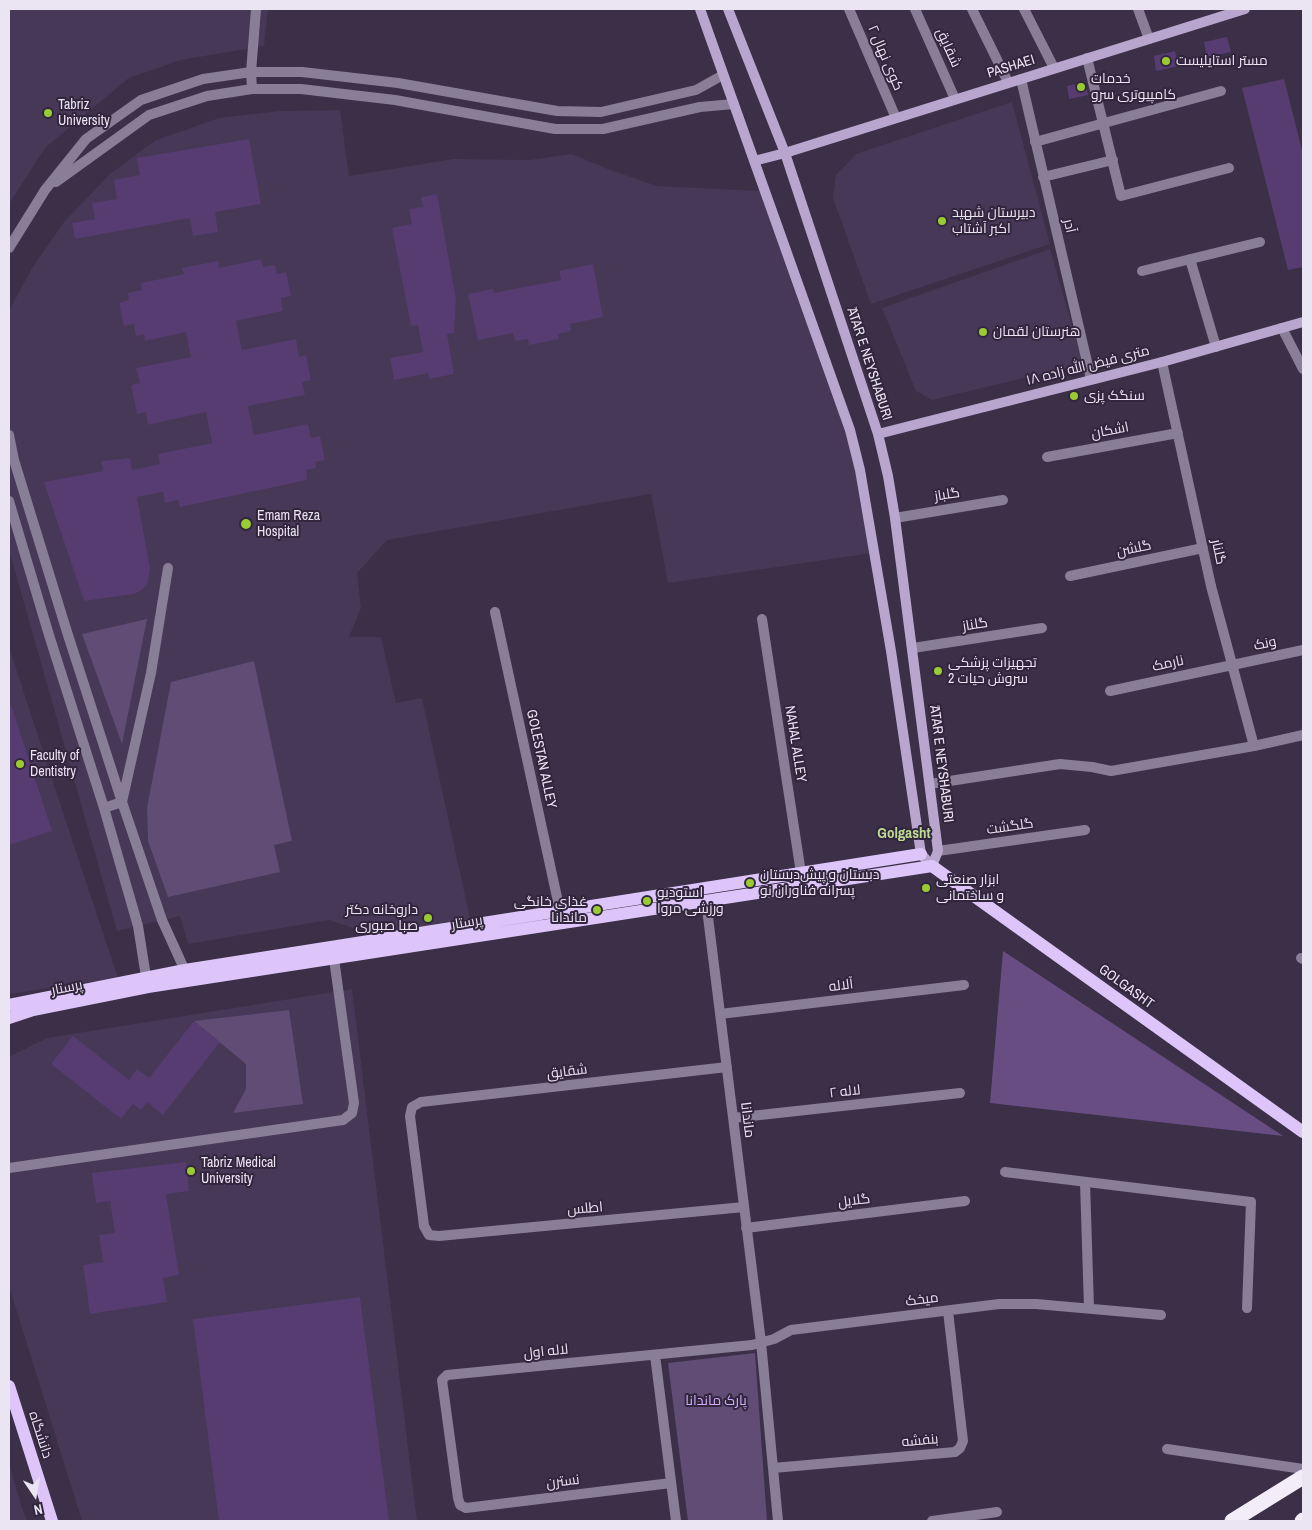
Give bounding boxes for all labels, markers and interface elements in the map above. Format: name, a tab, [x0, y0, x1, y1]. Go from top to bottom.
street label: کوی نهال ۲	[864, 23, 906, 93]
street label: شقایق	[932, 26, 964, 70]
street label: PASHAEI	[985, 52, 1037, 82]
place label: مستر استایلیست	[1176, 53, 1268, 69]
marker: مستر استایلیست	[1160, 55, 1172, 67]
place label: خدمات کامپیوتری سرو	[1091, 71, 1176, 104]
marker: خدمات کامپیوتری سرو	[1075, 81, 1087, 93]
place label: Tabriz University	[58, 97, 110, 130]
marker: Tabriz University	[42, 107, 54, 119]
place label: دبیرستان شهید اکبر آشتاب	[952, 205, 1036, 238]
marker: دبیرستان شهید اکبر آشتاب	[936, 215, 948, 227]
street label: آدر	[1059, 217, 1079, 235]
street label: ََATAR E NEYSHABURI	[843, 305, 895, 423]
place label: هنرستان لقمان	[993, 324, 1080, 340]
marker: هنرستان لقمان	[977, 326, 989, 338]
street label: ۱۸ متری فیض الله زاده	[1025, 343, 1151, 389]
place label: سنگک پزی	[1084, 388, 1145, 404]
marker: سنگک پزی	[1068, 390, 1080, 402]
street label: اشکان	[1090, 419, 1130, 443]
street label: گلباز	[933, 485, 961, 505]
place label: Emam Reza Hospital	[257, 508, 320, 540]
marker: Emam Reza Hospital	[239, 517, 253, 531]
street label: گلشن	[1115, 537, 1153, 561]
street label: گلنار	[1207, 538, 1229, 566]
street label: گلناز	[961, 615, 989, 635]
street label: ونک	[1252, 633, 1278, 655]
street label: نارمک	[1151, 652, 1185, 676]
place label: تجهیزات پزشکی سروش حیات 2	[948, 655, 1037, 688]
marker: تجهیزات پزشکی سروش حیات 2	[932, 665, 944, 677]
street label: NAHAL ALLEY	[781, 705, 809, 783]
street label: ََATAR E NEYSHABURI	[925, 705, 957, 823]
street label: GOLESTAN ALLEY	[522, 708, 560, 810]
place label: Faculty of Dentistry	[30, 748, 79, 780]
marker: Faculty of Dentistry	[14, 758, 26, 770]
street label: گلگشت	[985, 815, 1035, 839]
district label: Golgasht	[877, 825, 931, 843]
place label: دبستان و پیش‌دبستان پسرانه فناوران نو	[760, 867, 880, 900]
place label: ابزار صنعتی و ساختمانی	[936, 872, 1004, 904]
marker: دبستان و پیش‌دبستان پسرانه فناوران نو	[744, 877, 756, 889]
marker: ابزار صنعتی و ساختمانی	[920, 882, 932, 894]
place label: استودیو ورزشی مروا	[657, 885, 724, 918]
place label: غذای خانگی ماندانا	[514, 894, 587, 926]
marker: استودیو ورزشی مروا	[641, 895, 653, 907]
place label: داروخانه دکتر صبا صبوری	[345, 902, 418, 934]
marker: غذای خانگی ماندانا	[591, 904, 603, 916]
marker: داروخانه دکتر صبا صبوری	[422, 912, 434, 924]
street label: پرستار	[450, 912, 484, 934]
street label: GOLGASHT	[1095, 961, 1157, 1013]
street label: آلاله	[828, 976, 854, 996]
street label: پرستار	[50, 977, 84, 999]
street label: شقایق	[546, 1061, 588, 1083]
street label: لاله ۲	[828, 1082, 862, 1102]
street label: ماندانا	[736, 1101, 758, 1139]
place label: Tabriz Medical University	[201, 1155, 276, 1188]
marker: Tabriz Medical University	[185, 1165, 197, 1177]
street label: گلایل	[837, 1191, 871, 1211]
street label: اطلس	[566, 1199, 604, 1219]
street label: میخک	[905, 1290, 939, 1310]
street label: لاله اول	[523, 1341, 569, 1363]
park label: پارک ماندانا	[685, 1393, 747, 1409]
street label: دانشگاه	[25, 1409, 55, 1461]
street label: بنفشه	[901, 1431, 939, 1451]
north arrow	[10, 1470, 60, 1520]
street label: نسترن	[545, 1472, 581, 1492]
text: N	[32, 1500, 44, 1519]

